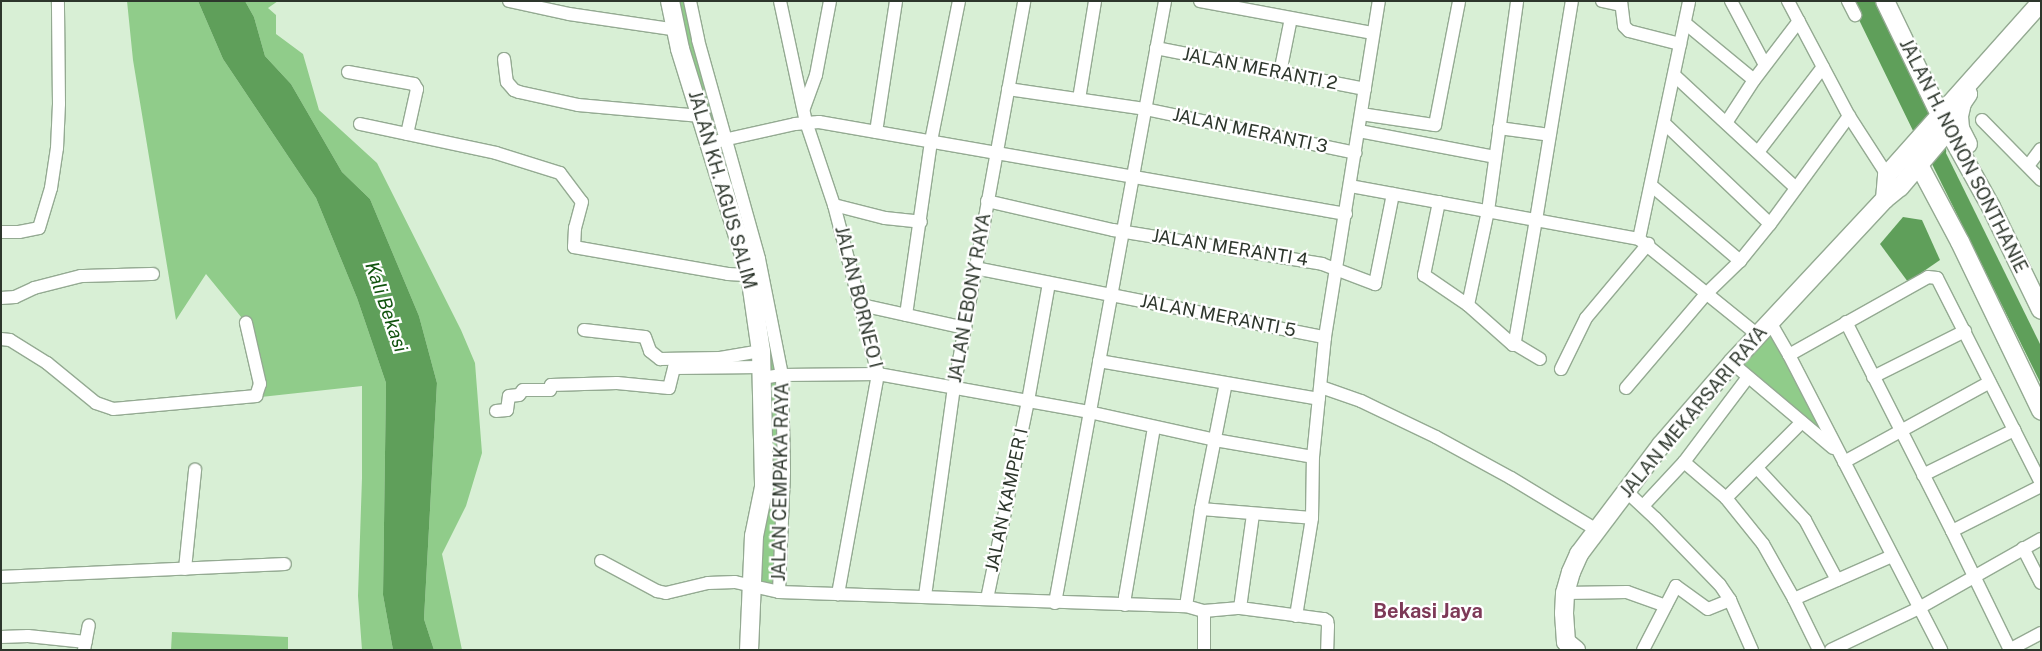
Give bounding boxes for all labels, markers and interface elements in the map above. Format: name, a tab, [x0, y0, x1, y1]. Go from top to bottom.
street label: JALAN H. NONON SONTHANIE	[1894, 35, 2032, 277]
street label: JALAN MERANTI 2	[1181, 43, 1339, 95]
street label: JALAN KH. AGUS SALIM	[683, 88, 761, 292]
street label: JALAN MERANTI 3	[1171, 104, 1329, 158]
street label: JALAN EBONY RAYA	[944, 211, 996, 385]
street label: JALAN BORNEO I	[830, 224, 886, 370]
street label: JALAN MERANTI 4	[1150, 225, 1310, 271]
water label: Kali Bekasi	[360, 259, 412, 355]
street label: JALAN MERANTI 5	[1138, 290, 1298, 342]
street label: JALAN MEKARSARI RAYA	[1616, 322, 1772, 502]
street label: JALAN CEMPAKA RAYA	[768, 382, 794, 582]
street label: JALAN KAMPER I	[981, 426, 1033, 574]
district label: Bekasi Jaya	[1373, 599, 1483, 623]

